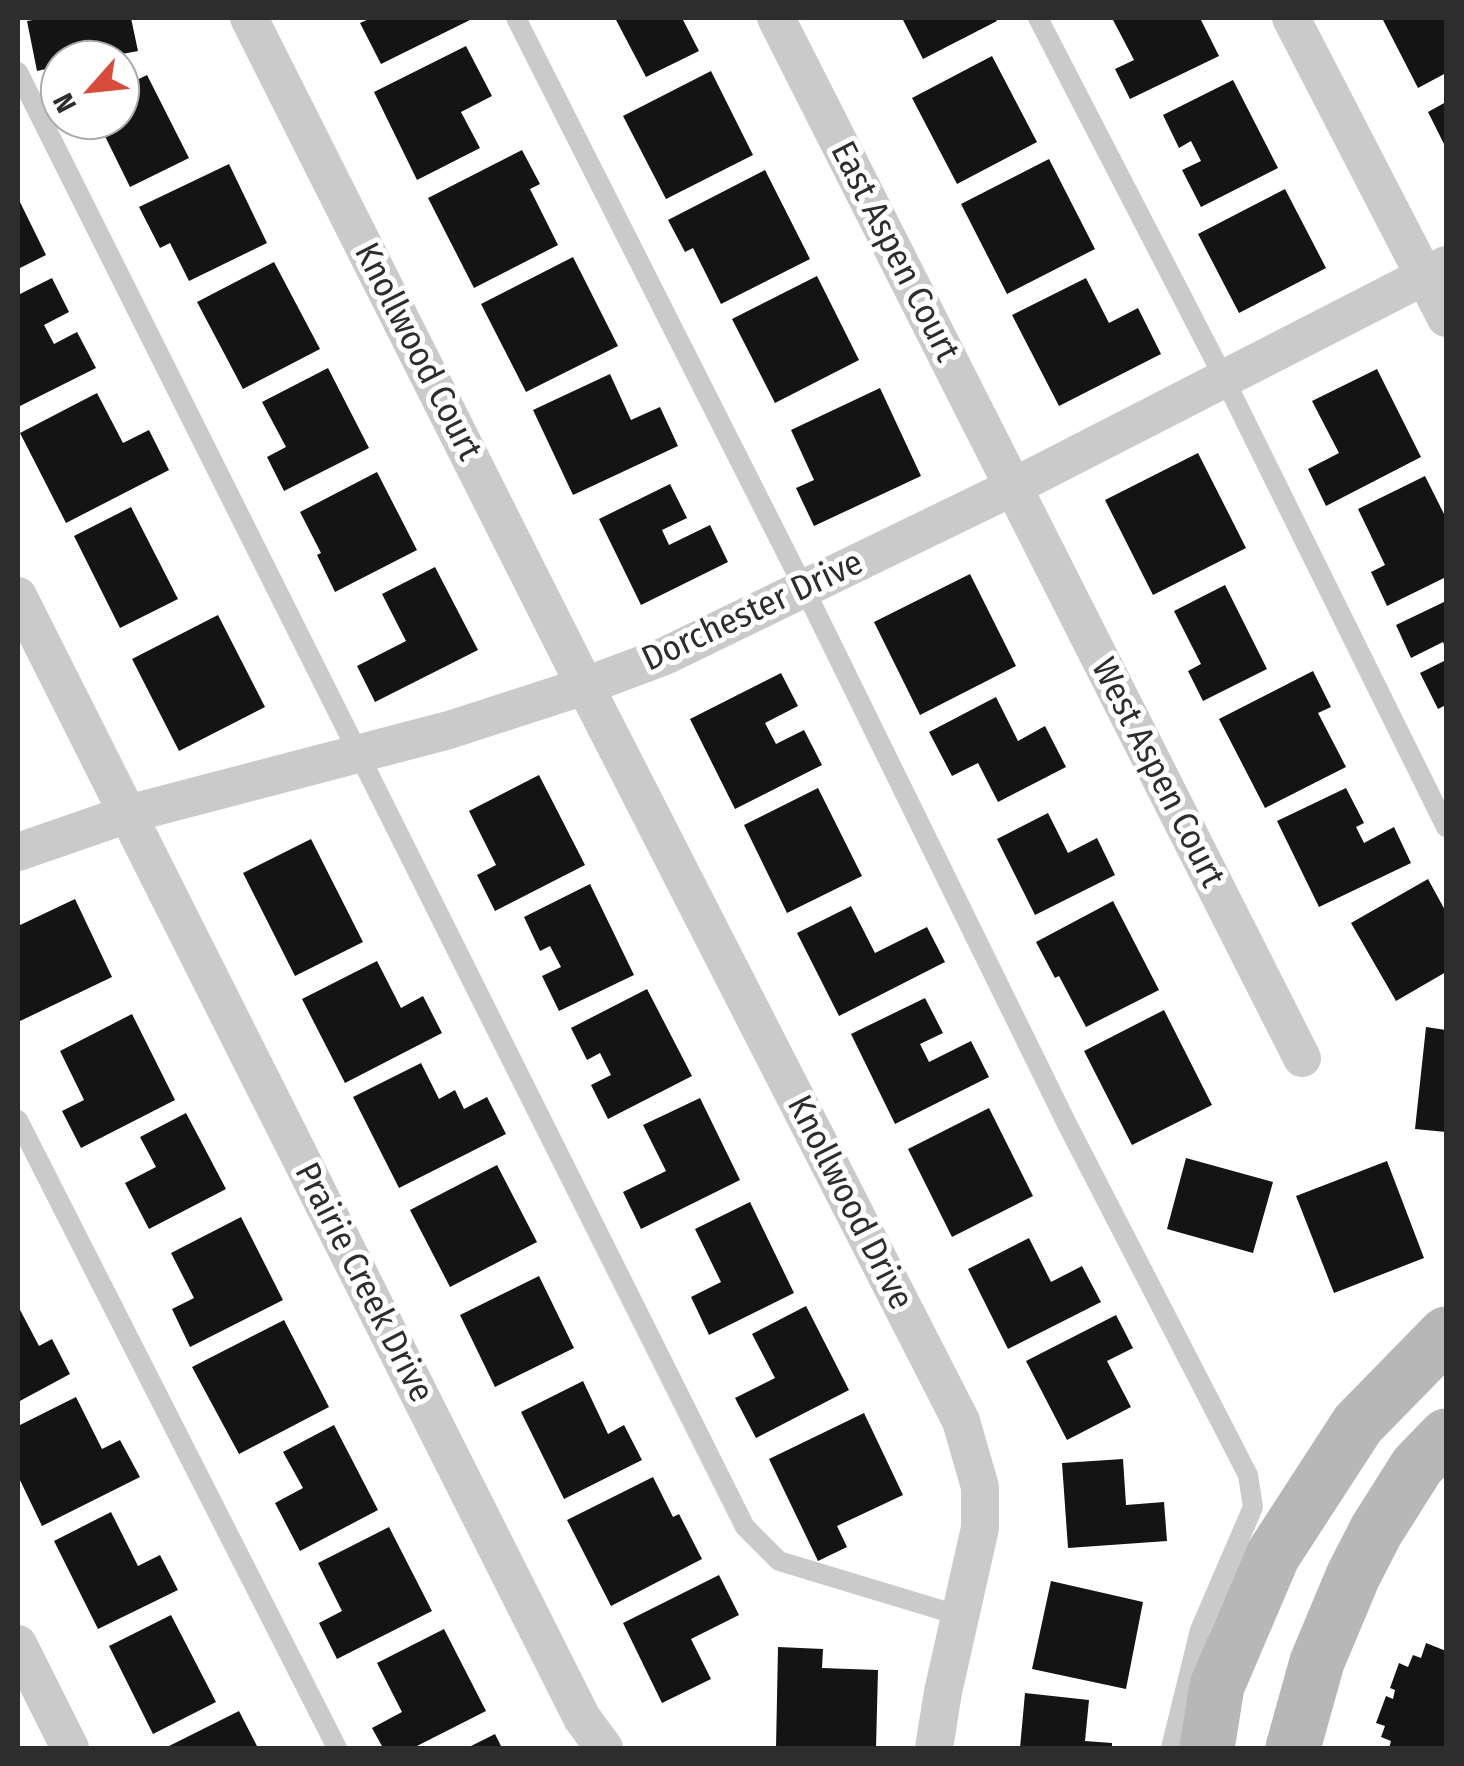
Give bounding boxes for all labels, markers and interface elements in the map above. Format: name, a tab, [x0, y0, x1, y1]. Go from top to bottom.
north arrow	[40, 40, 140, 140]
text: N	[46, 88, 83, 118]
street label: East Aspen Court	[821, 135, 967, 369]
street label: Knollwood Court	[344, 236, 490, 468]
street label: Dorchester Drive	[636, 543, 870, 681]
street label: West Aspen Court	[1081, 652, 1233, 894]
street label: Knollwood Drive	[777, 1089, 921, 1317]
street label: Prairie Creek Drive	[285, 1156, 441, 1410]

